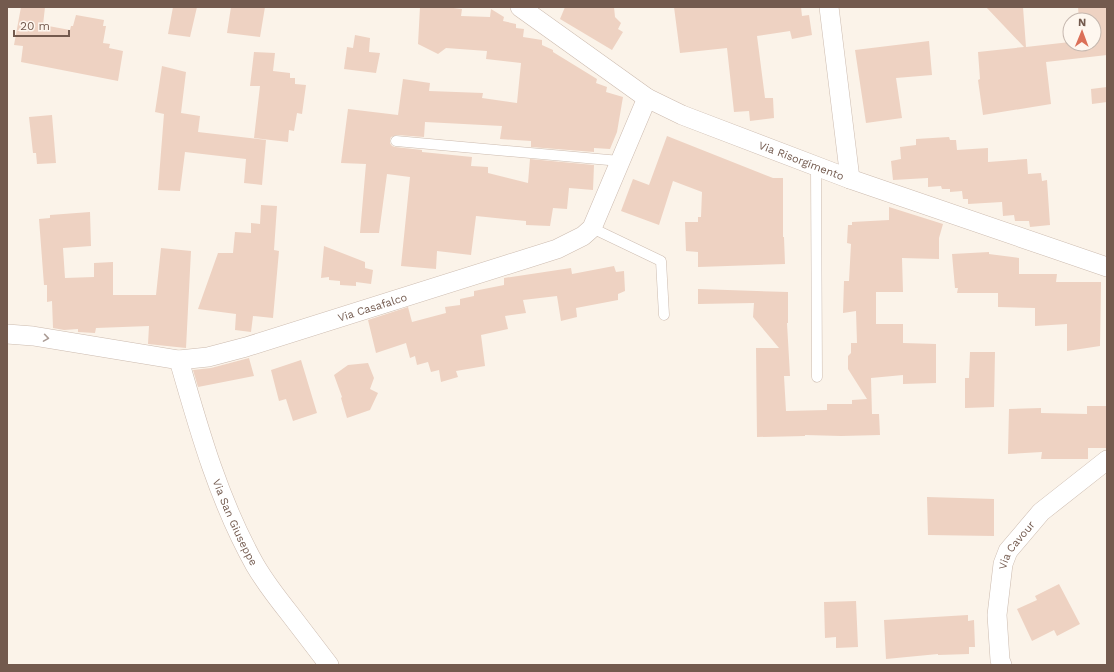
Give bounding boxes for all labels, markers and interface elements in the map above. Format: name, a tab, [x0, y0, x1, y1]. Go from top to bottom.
scale bar	[14, 12, 69, 38]
north arrow	[1062, 12, 1102, 52]
text: N	[1078, 16, 1086, 29]
text: 20 m	[20, 19, 50, 33]
street label: Via Risorgimento	[757, 139, 846, 183]
street label: Via Casafalco	[336, 291, 409, 325]
one-way arrow	[43, 333, 49, 342]
street label: Via San Giuseppe	[210, 477, 260, 568]
street label: Via Cavour	[996, 518, 1038, 570]

